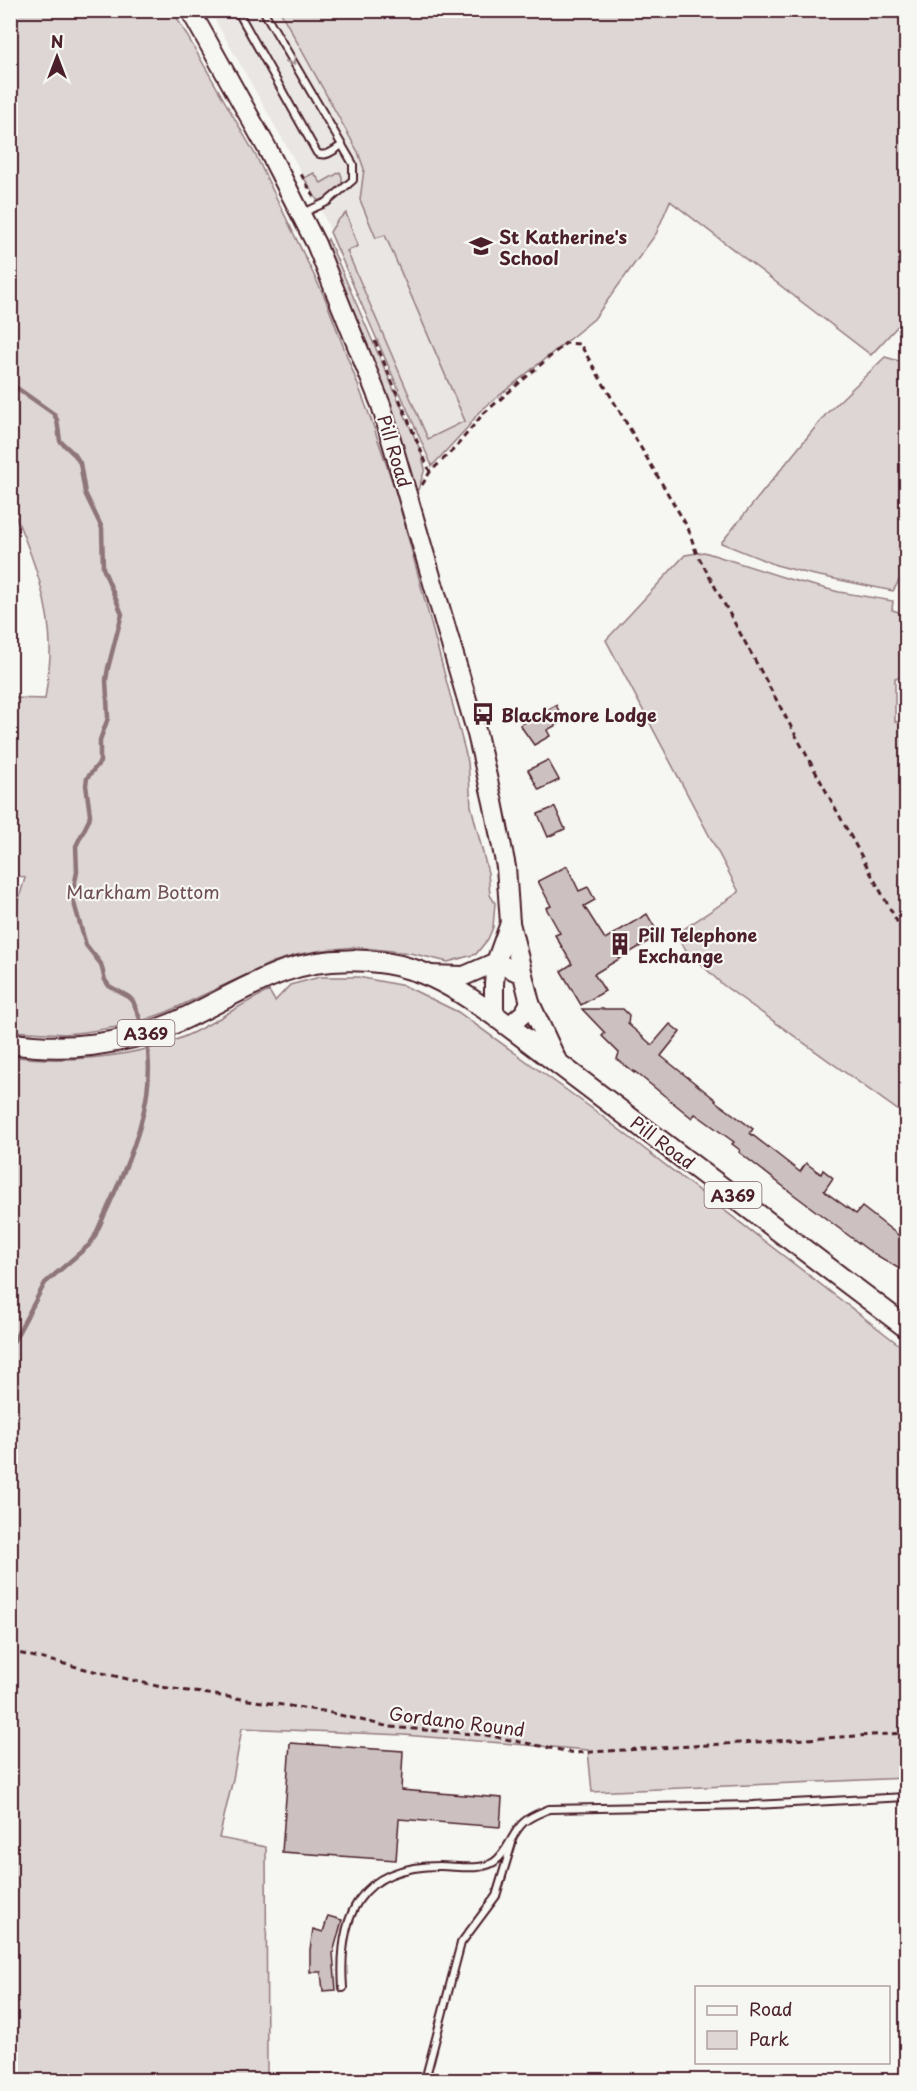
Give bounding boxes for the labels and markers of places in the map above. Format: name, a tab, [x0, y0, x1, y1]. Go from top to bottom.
place label: St Katherine's School	[499, 223, 627, 271]
school or university icon: St Katherine's School	[468, 233, 494, 259]
bus stop icon: Blackmore Lodge	[470, 701, 496, 727]
place label: Blackmore Lodge	[501, 701, 657, 728]
place label: Pill Telephone Exchange	[638, 921, 758, 969]
building icon: Pill Telephone Exchange	[607, 931, 633, 957]

